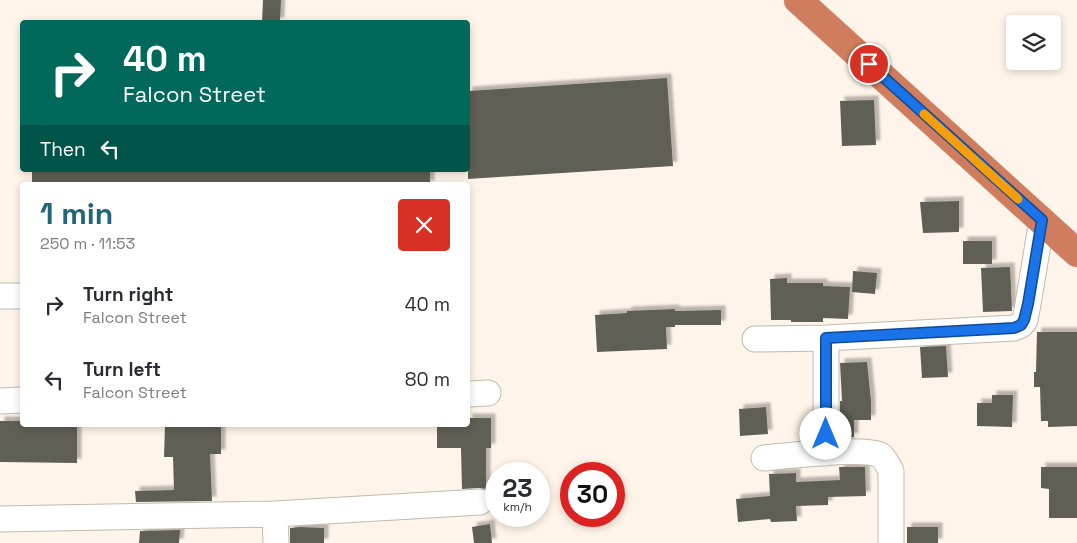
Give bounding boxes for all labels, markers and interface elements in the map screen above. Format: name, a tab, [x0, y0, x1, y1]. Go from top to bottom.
map controls	[1006, 15, 1061, 70]
button: layers	[1006, 15, 1061, 70]
text: 40 m	[123, 37, 207, 81]
icon: right	[40, 40, 105, 105]
pin	[848, 43, 890, 85]
icon: arrive	[855, 50, 883, 78]
text: Falcon Street	[123, 80, 266, 108]
icon: left	[96, 135, 124, 163]
text: Then	[40, 137, 86, 162]
text: 1 min	[40, 194, 113, 233]
button: close	[398, 199, 450, 251]
text: 250 m · 11:53	[40, 233, 135, 254]
text: Turn right	[83, 282, 173, 307]
icon: right	[40, 291, 68, 319]
text: 40 m	[405, 292, 450, 317]
text: Falcon Street	[83, 307, 187, 328]
text: Turn left	[83, 357, 161, 382]
icon: left	[40, 366, 68, 394]
text: 80 m	[405, 367, 450, 392]
text: Falcon Street	[83, 382, 187, 403]
position arrow	[799, 407, 851, 459]
speed limit sign: 30	[560, 462, 625, 527]
text: 23	[502, 472, 533, 504]
text: km/h	[503, 499, 532, 515]

